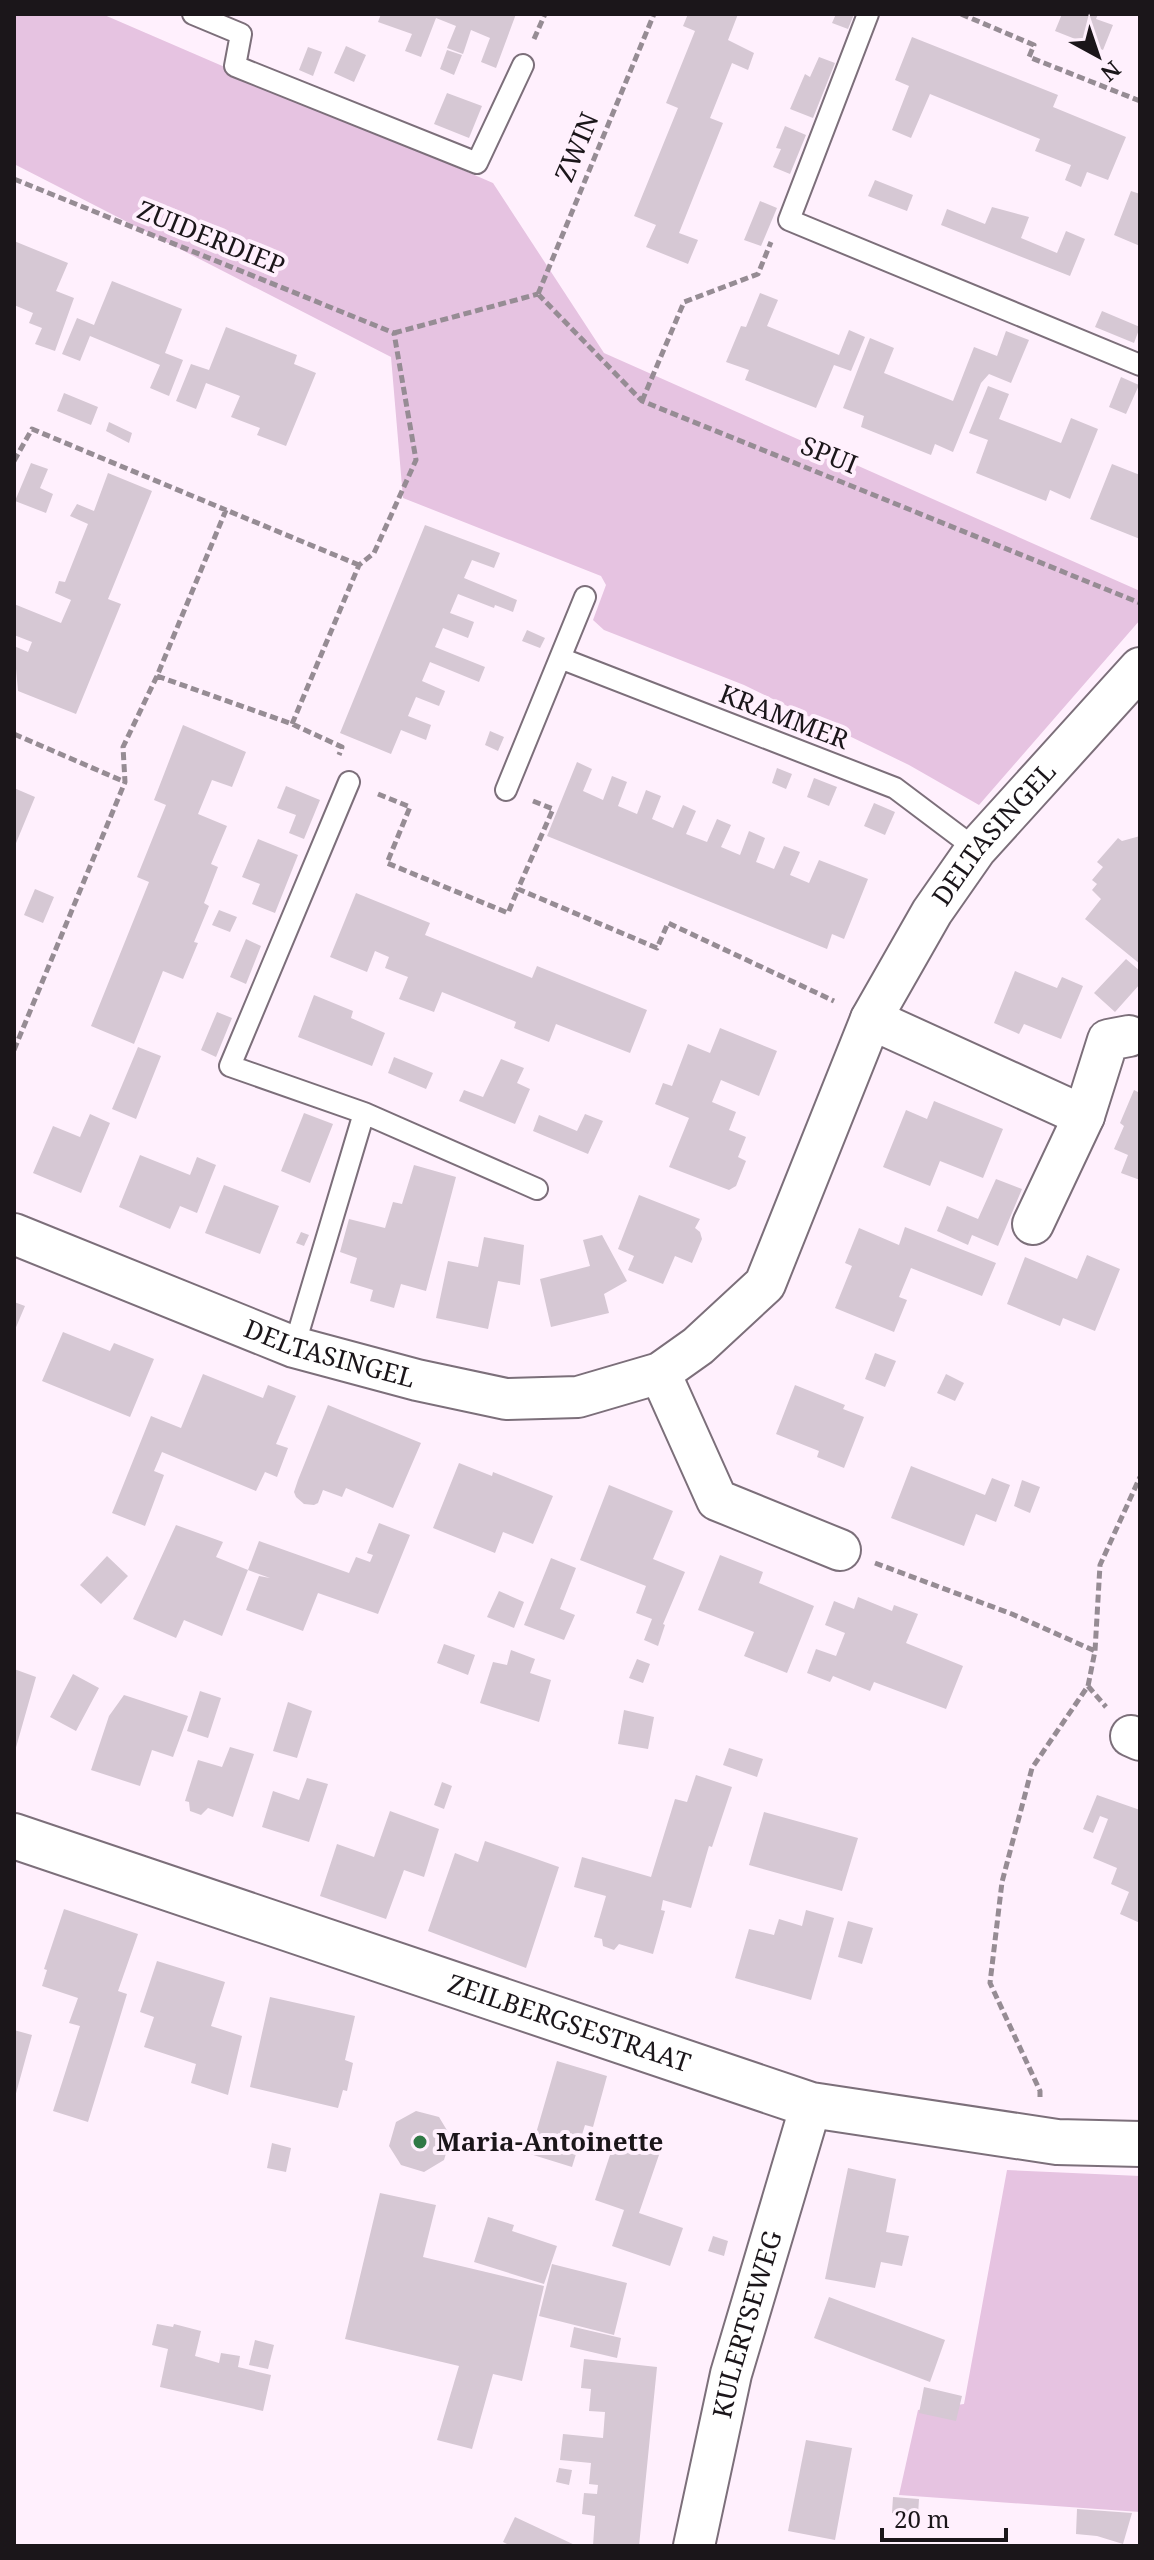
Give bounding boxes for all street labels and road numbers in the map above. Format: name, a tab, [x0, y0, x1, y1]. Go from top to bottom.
street label: ZWIN	[545, 106, 607, 187]
street label: ZUIDERDIEP	[132, 191, 290, 283]
street label: SPUI	[796, 427, 863, 482]
street label: KRAMMER	[715, 675, 855, 758]
street label: DELTASINGEL	[923, 754, 1063, 912]
street label: DELTASINGEL	[239, 1310, 419, 1396]
street label: ZEILBERGSESTRAAT	[444, 1965, 696, 2080]
street label: KULERTSEWEG	[703, 2225, 790, 2421]

